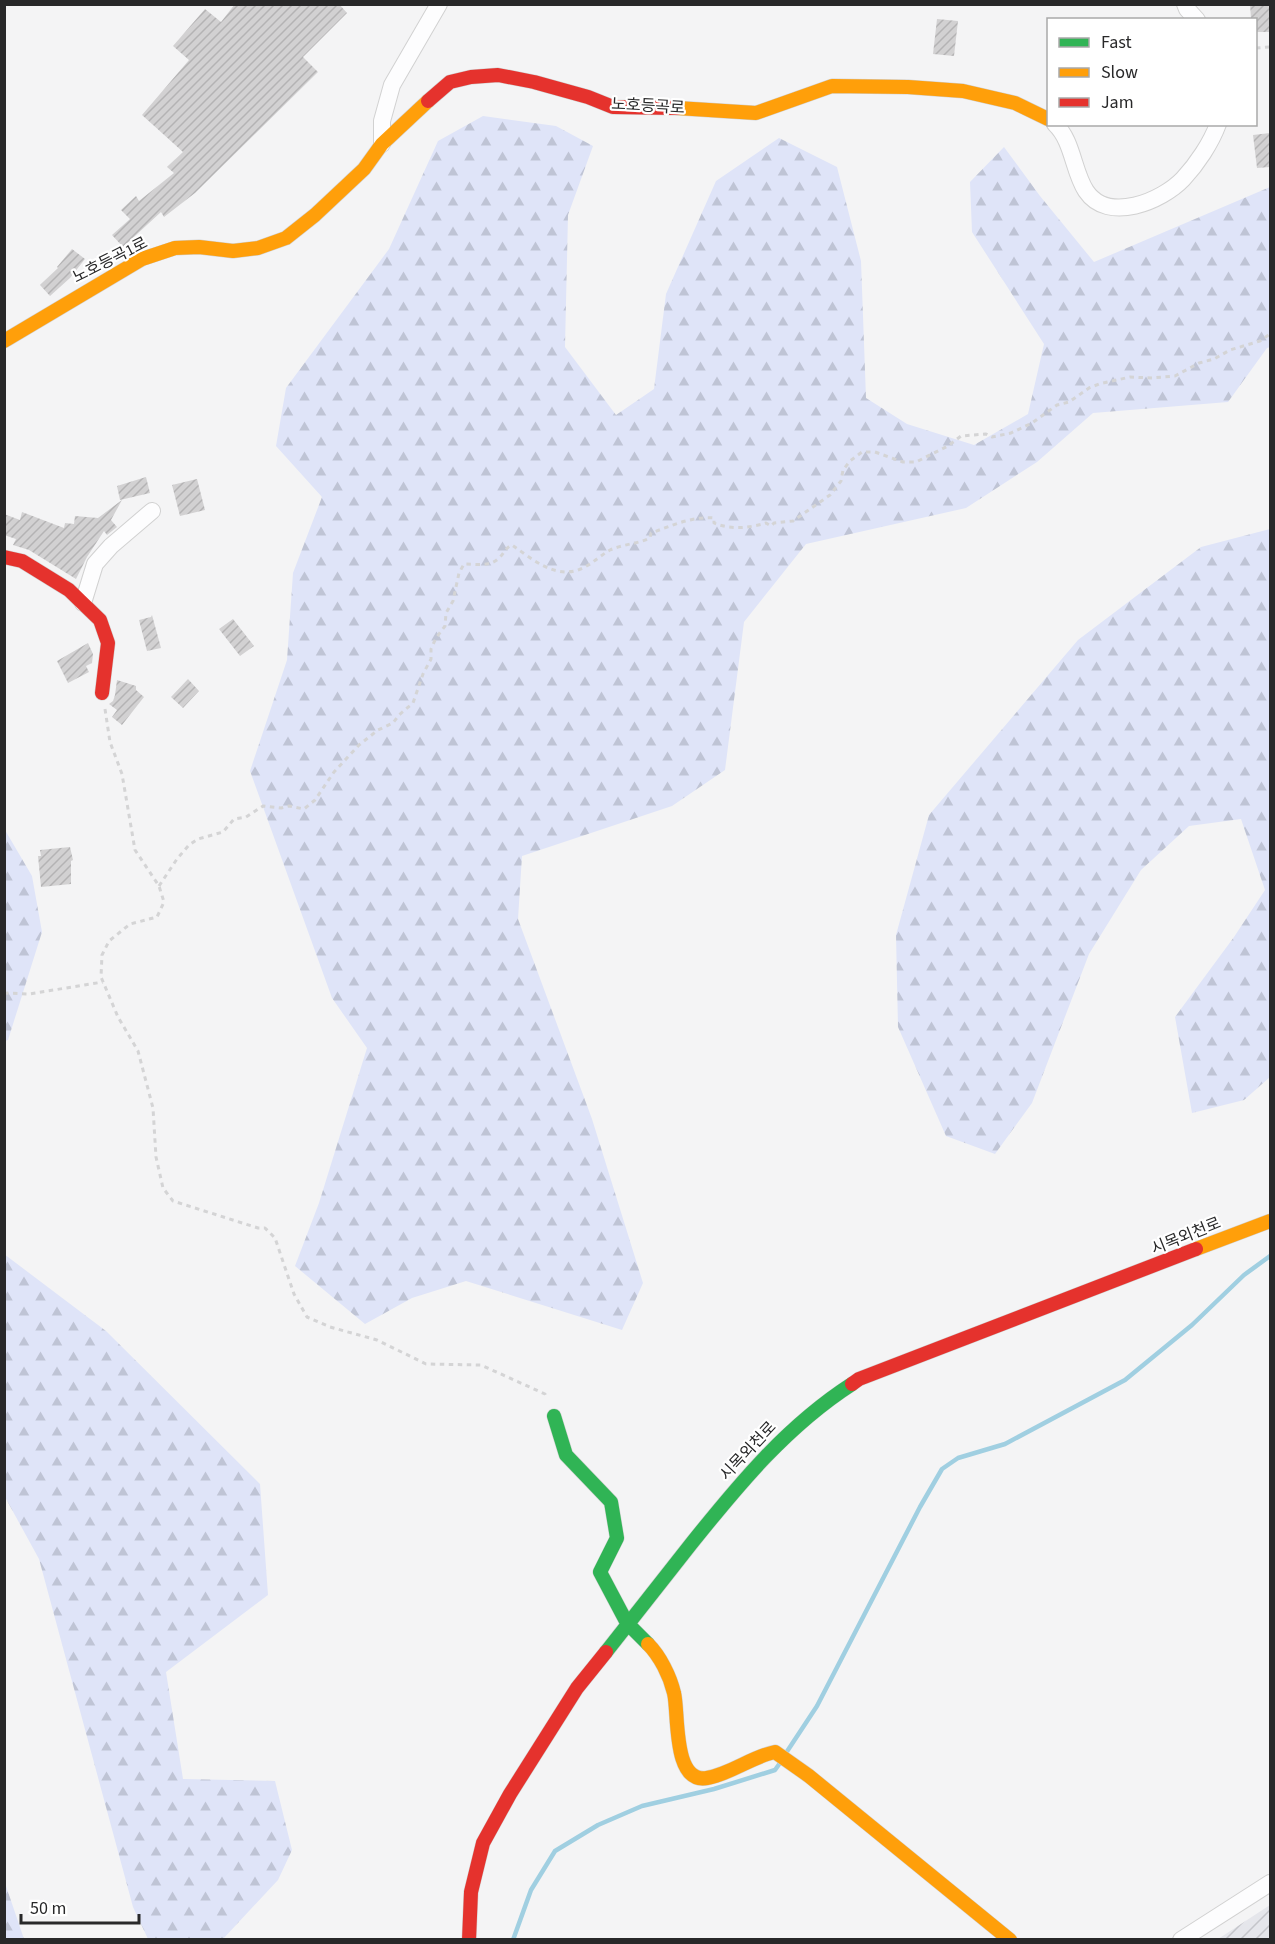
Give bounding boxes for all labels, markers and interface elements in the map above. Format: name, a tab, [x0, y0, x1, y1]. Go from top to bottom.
legend	[1047, 18, 1257, 126]
text: Fast	[1101, 30, 1132, 55]
text: Slow	[1101, 60, 1138, 85]
text: Jam	[1101, 90, 1134, 115]
street label: 노호등곡로	[611, 93, 686, 119]
street label: 노호등곡1로	[69, 232, 152, 288]
street label: 시목외천로	[1148, 1212, 1224, 1260]
street label: 시목외천로	[715, 1416, 781, 1485]
scale bar	[21, 1887, 140, 1925]
text: 50 m	[30, 1896, 66, 1921]

